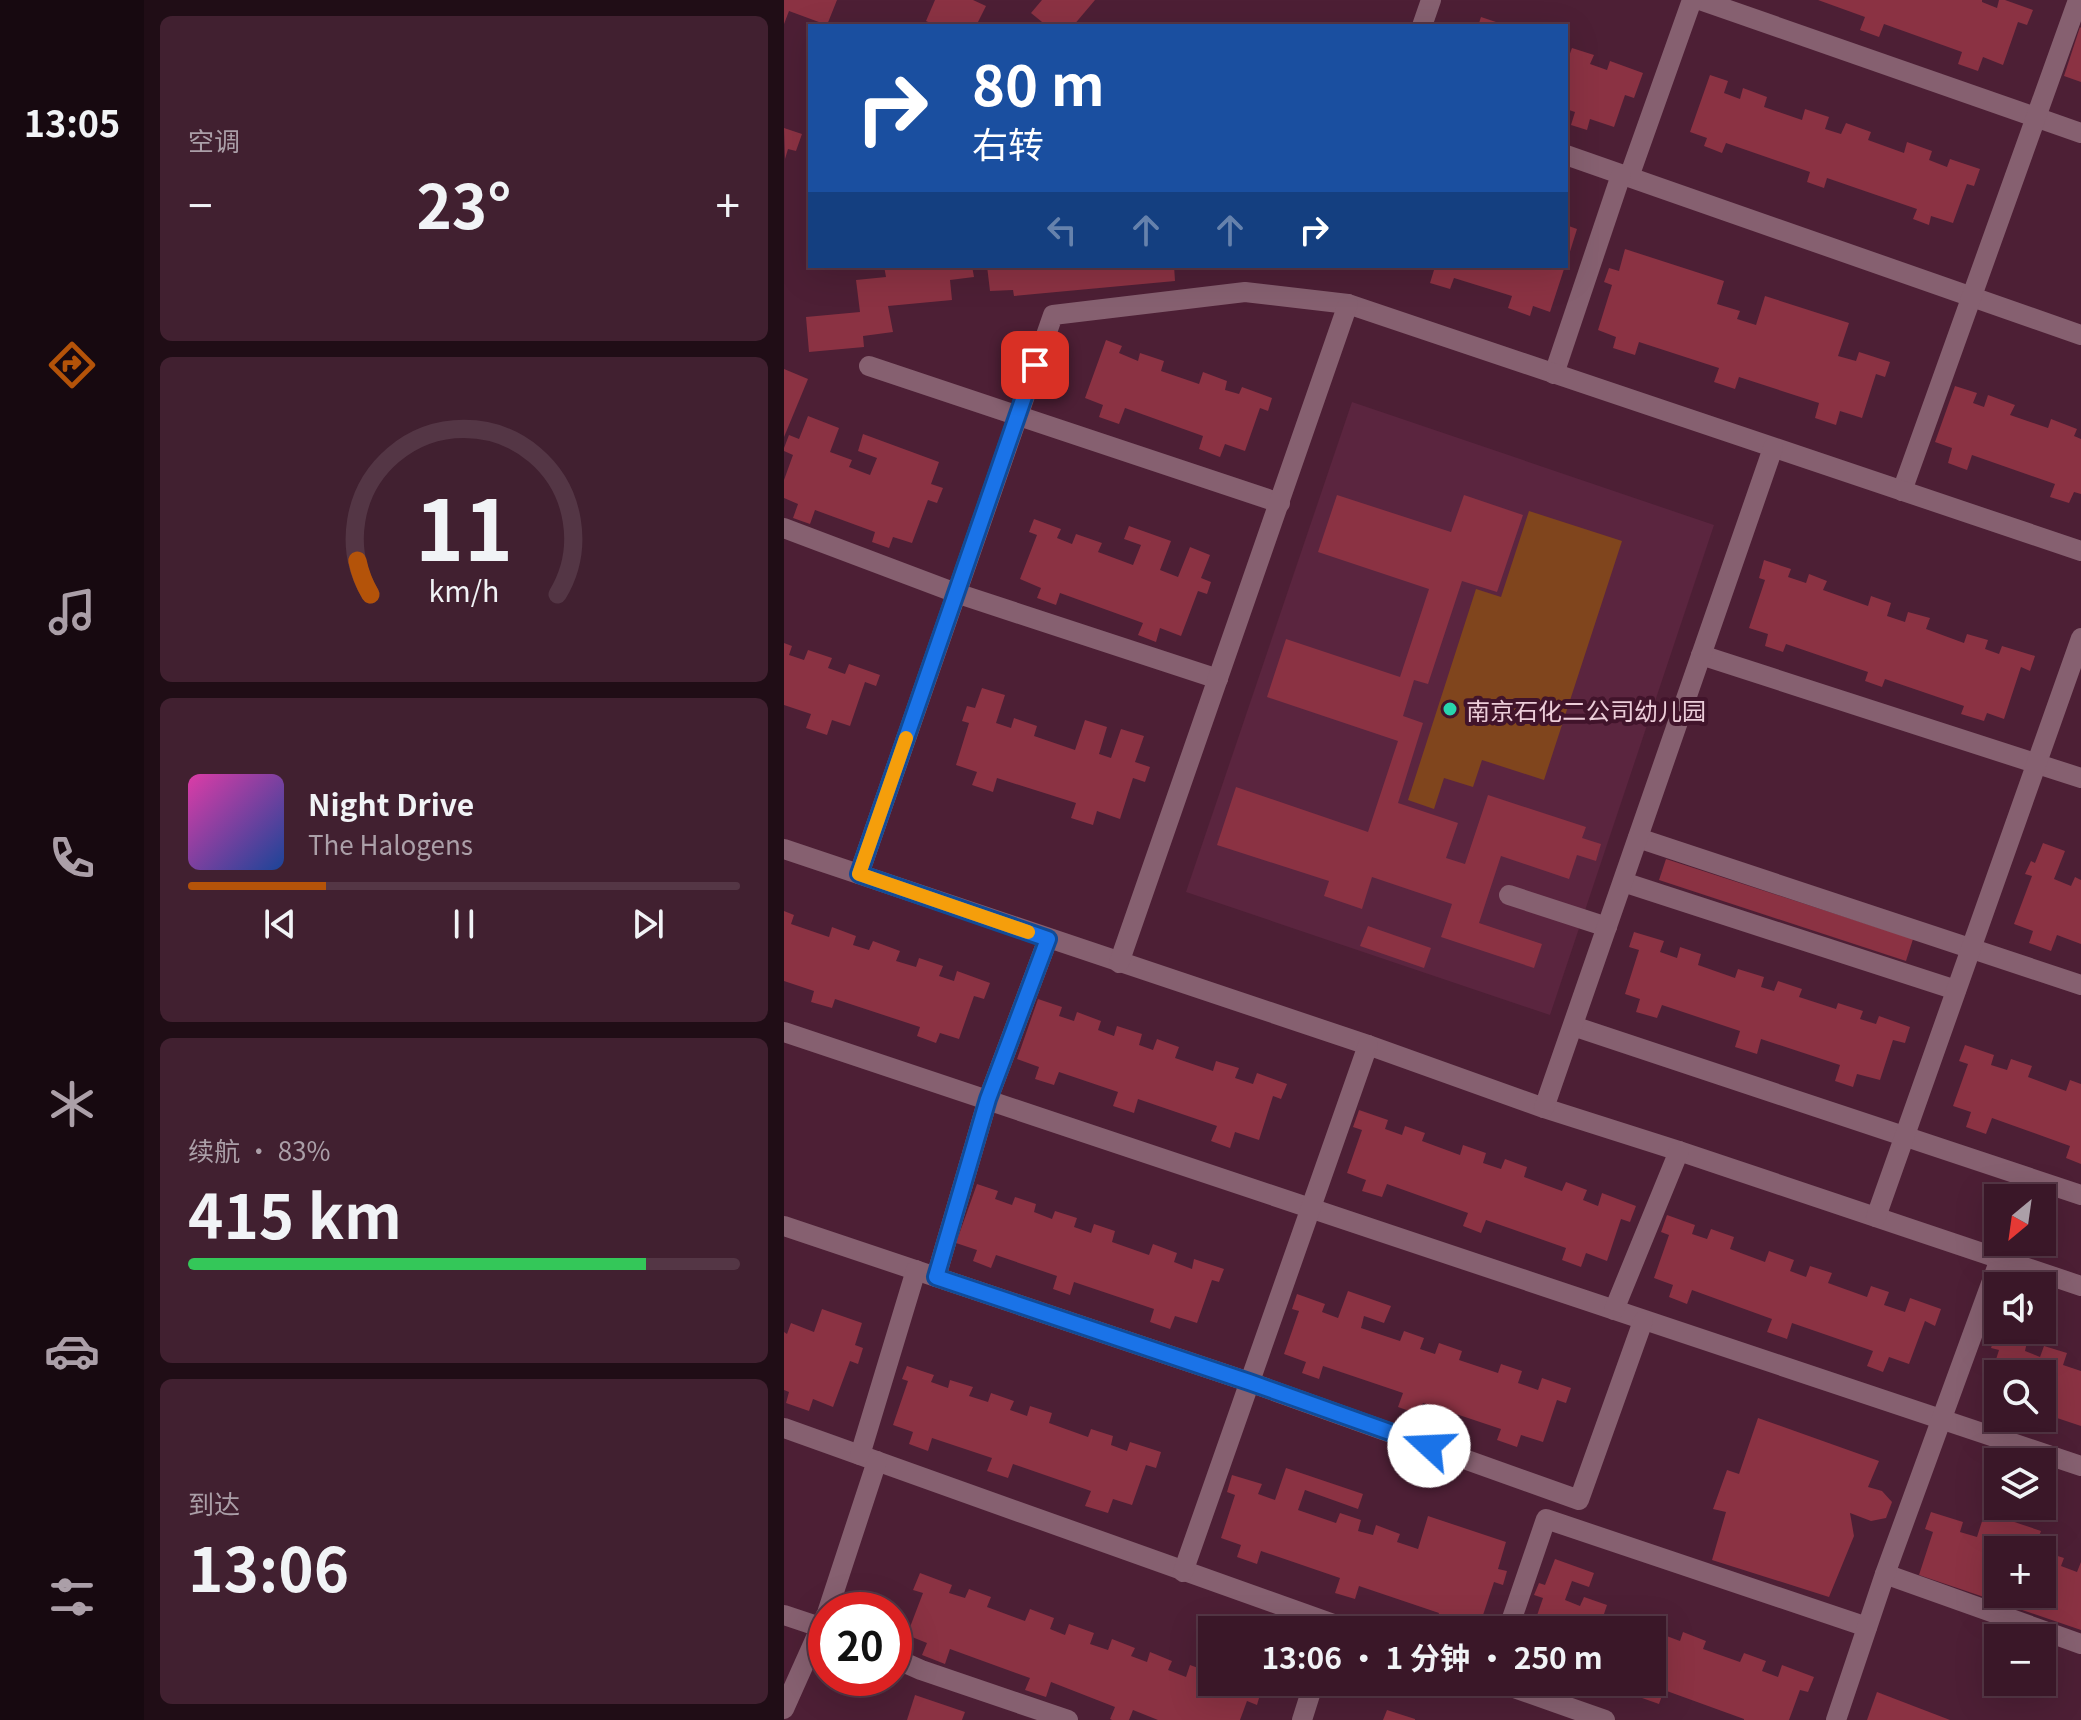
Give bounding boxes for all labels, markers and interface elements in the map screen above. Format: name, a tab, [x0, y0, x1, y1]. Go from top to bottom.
text: 80 m	[972, 41, 1105, 122]
icon: right	[840, 56, 944, 160]
text: 13:05	[24, 95, 120, 147]
text: 右转	[972, 116, 1044, 168]
text: 空调	[188, 121, 240, 158]
text: 23°	[416, 159, 512, 246]
text: −	[188, 171, 212, 235]
text: +	[716, 171, 740, 235]
icon: left	[1040, 208, 1084, 252]
icon: ahead	[1124, 208, 1168, 252]
icon: ahead	[1208, 208, 1252, 252]
icon: right	[1292, 208, 1336, 252]
pin	[1001, 331, 1069, 399]
icon: directions	[44, 337, 100, 393]
icon: arrive	[1013, 343, 1057, 387]
text: 11	[415, 464, 513, 585]
text: km/h	[429, 569, 499, 610]
icon: music	[44, 584, 100, 640]
place label: 南京石化二公司幼儿园	[1466, 692, 1706, 727]
marker: 南京石化二公司幼儿园	[1441, 700, 1459, 718]
text: Night Drive	[308, 781, 474, 825]
text: The Halogens	[308, 825, 473, 862]
icon: phone	[44, 830, 100, 886]
icon: previous	[258, 902, 302, 946]
icon: pause	[442, 902, 486, 946]
icon: next	[626, 902, 670, 946]
icon: climate	[44, 1076, 100, 1132]
text: 续航 · 83%	[188, 1131, 330, 1168]
text: 415 km	[188, 1169, 402, 1256]
north arrow	[1984, 1184, 2056, 1256]
map controls	[1984, 1184, 2056, 1696]
button: sound	[1984, 1272, 2056, 1344]
icon: car	[44, 1323, 100, 1379]
button: search	[1984, 1360, 2056, 1432]
position arrow	[1387, 1404, 1471, 1488]
button: layers	[1984, 1448, 2056, 1520]
text: 到达	[188, 1484, 240, 1521]
text: 13:06	[188, 1522, 349, 1609]
button: +	[1984, 1536, 2056, 1608]
icon: filters	[44, 1569, 100, 1625]
speed limit sign: 20	[808, 1592, 912, 1696]
button: −	[1984, 1624, 2056, 1696]
text: 13:06 · 1 分钟 · 250 m	[1261, 1634, 1603, 1678]

